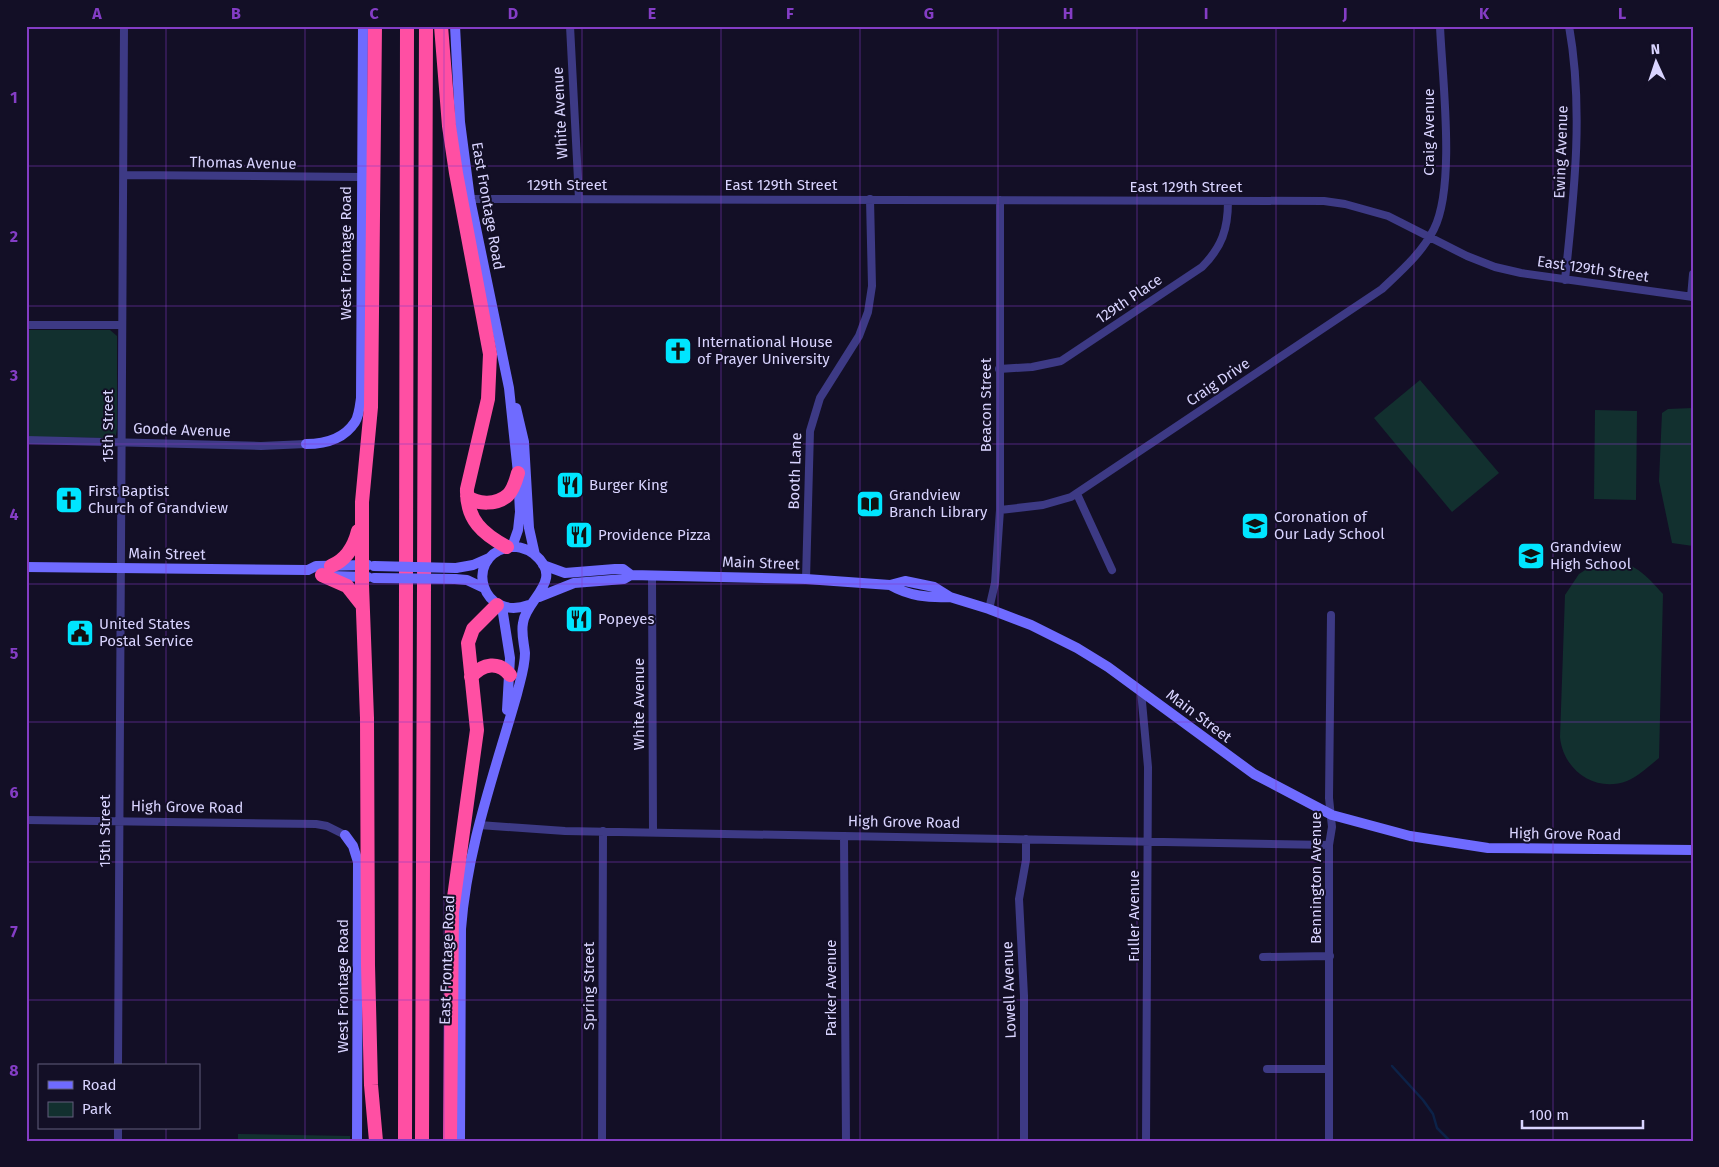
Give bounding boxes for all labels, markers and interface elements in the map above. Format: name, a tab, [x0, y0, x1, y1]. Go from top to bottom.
text: A	[91, 4, 102, 23]
text: B	[231, 4, 241, 23]
text: C	[369, 4, 379, 23]
text: D	[508, 4, 518, 23]
text: E	[648, 4, 656, 23]
text: F	[786, 4, 794, 23]
text: G	[924, 4, 934, 23]
text: H	[1063, 4, 1073, 23]
text: I	[1204, 4, 1208, 23]
text: J	[1341, 4, 1348, 23]
text: K	[1479, 4, 1490, 23]
text: L	[1618, 4, 1626, 23]
north arrow	[1632, 38, 1682, 88]
text: N	[1650, 41, 1660, 58]
street label: White Avenue	[549, 66, 571, 160]
text: 1	[10, 88, 18, 107]
street label: Craig Avenue	[1420, 88, 1438, 176]
street label: Ewing Avenue	[1550, 105, 1572, 199]
street label: East Frontage Road	[468, 141, 508, 271]
street label: Thomas Avenue	[189, 153, 297, 173]
street label: 129th Street	[527, 176, 608, 194]
street label: East 129th Street	[725, 176, 838, 194]
street label: East 129th Street	[1130, 178, 1243, 196]
street label: West Frontage Road	[337, 186, 355, 320]
text: 2	[10, 227, 18, 246]
street label: East 129th Street	[1536, 252, 1651, 286]
street label: 129th Place	[1092, 270, 1166, 328]
place label: International House of Prayer University	[697, 333, 833, 368]
church icon: International House of Prayer University	[663, 336, 693, 366]
street label: Craig Drive	[1183, 354, 1253, 410]
street label: Beacon Street	[977, 357, 995, 452]
text: 3	[9, 366, 18, 385]
street label: 15th Street	[99, 389, 117, 462]
street label: Goode Avenue	[133, 419, 231, 441]
street label: Booth Lane	[785, 432, 805, 510]
restaurant icon: Burger King	[555, 470, 585, 500]
place label: Burger King	[589, 476, 668, 494]
place label: First Baptist Church of Grandview	[88, 482, 228, 517]
church icon: First Baptist Church of Grandview	[54, 485, 84, 515]
place label: Grandview Branch Library	[889, 486, 988, 521]
library icon: Grandview Branch Library	[855, 489, 885, 519]
text: 4	[9, 505, 19, 524]
place label: Coronation of Our Lady School	[1274, 508, 1385, 543]
school or university icon: Coronation of Our Lady School	[1240, 511, 1270, 541]
restaurant icon: Providence Pizza	[564, 520, 594, 550]
place label: Providence Pizza	[598, 526, 711, 544]
place label: Grandview High School	[1550, 538, 1632, 573]
school or university icon: Grandview High School	[1516, 541, 1546, 571]
street label: Main Street	[128, 544, 206, 564]
street label: Main Street	[722, 553, 801, 573]
restaurant icon: Popeyes	[564, 604, 594, 634]
place label: Popeyes	[598, 610, 655, 628]
place label: United States Postal Service	[99, 615, 194, 650]
public building icon: United States Postal Service	[65, 618, 95, 648]
text: 5	[10, 644, 19, 663]
street label: White Avenue	[630, 658, 648, 750]
street label: Main Street	[1163, 685, 1236, 747]
text: 6	[9, 783, 19, 802]
street label: 15th Street	[96, 794, 114, 867]
street label: High Grove Road	[131, 797, 243, 817]
street label: High Grove Road	[848, 812, 960, 832]
street label: Bennington Avenue	[1307, 812, 1325, 944]
street label: High Grove Road	[1509, 824, 1621, 844]
street label: Fuller Avenue	[1125, 870, 1143, 962]
street label: East Frontage Road	[436, 895, 458, 1025]
street label: West Frontage Road	[334, 919, 352, 1053]
text: 7	[10, 922, 18, 941]
street label: Parker Avenue	[822, 939, 840, 1037]
street label: Spring Street	[580, 941, 598, 1030]
street label: Lowell Avenue	[998, 941, 1020, 1039]
text: 8	[9, 1061, 19, 1080]
legend	[38, 1064, 200, 1130]
text: Road	[82, 1076, 117, 1094]
scale bar	[1522, 1097, 1643, 1129]
text: Park	[82, 1100, 112, 1118]
text: 100 m	[1529, 1106, 1569, 1124]

